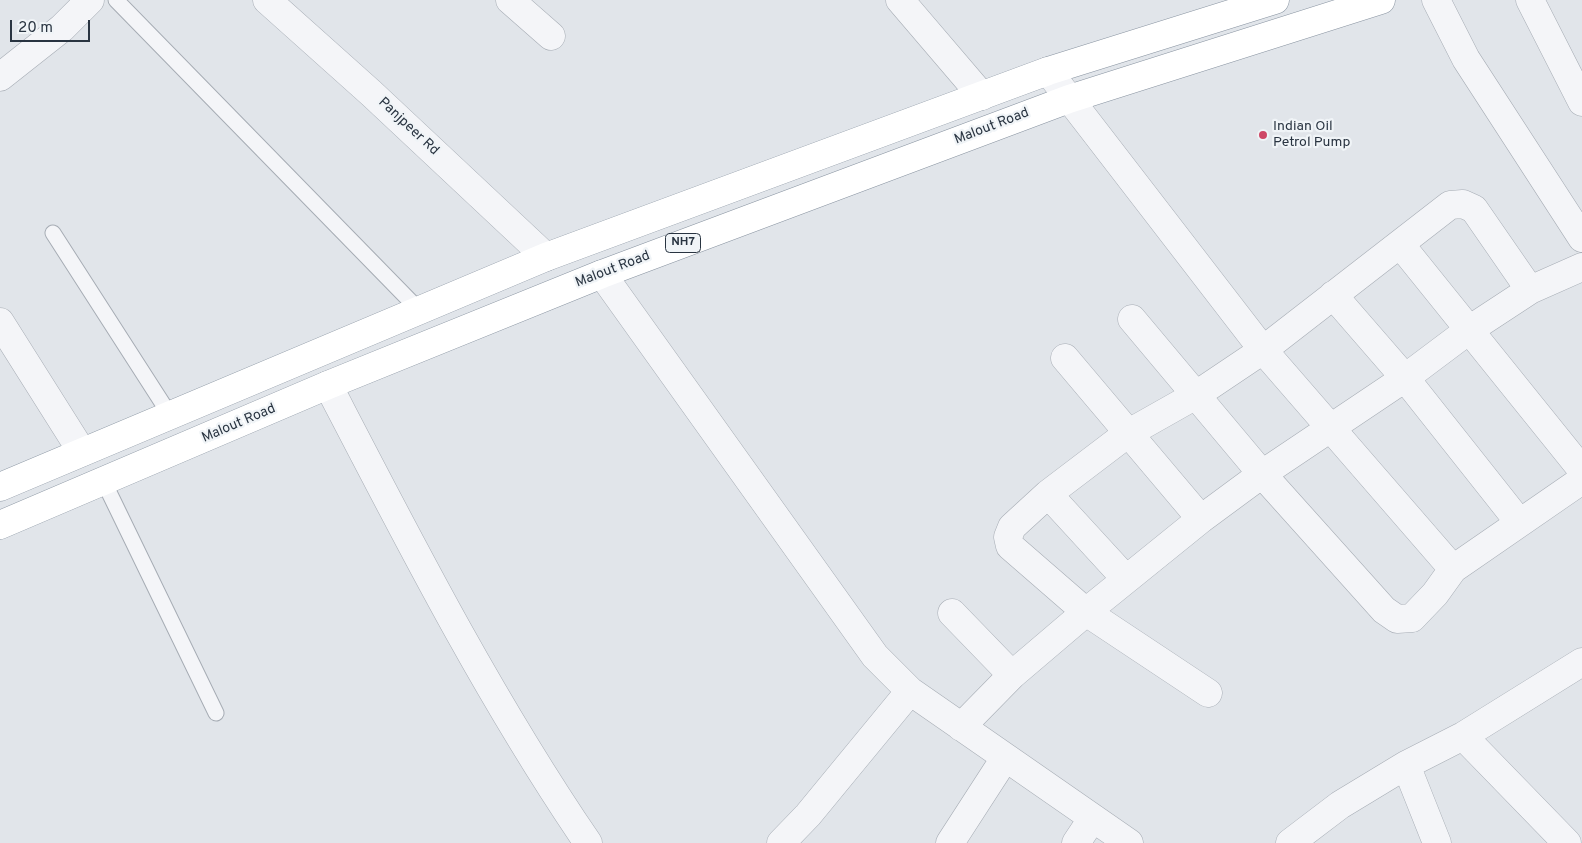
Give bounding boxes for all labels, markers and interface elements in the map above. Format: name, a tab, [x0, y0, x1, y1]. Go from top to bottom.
scale bar	[12, 10, 92, 42]
text: 20 m	[18, 19, 53, 38]
street label: Panjpeer Rd	[374, 95, 442, 159]
street label: Malout Road	[952, 105, 1032, 149]
place label: Indian Oil Petrol Pump	[1273, 119, 1350, 152]
marker: Indian Oil Petrol Pump	[1257, 129, 1269, 141]
road number: NH7	[666, 234, 700, 252]
street label: Malout Road	[573, 248, 653, 292]
street label: Malout Road	[200, 401, 278, 447]

